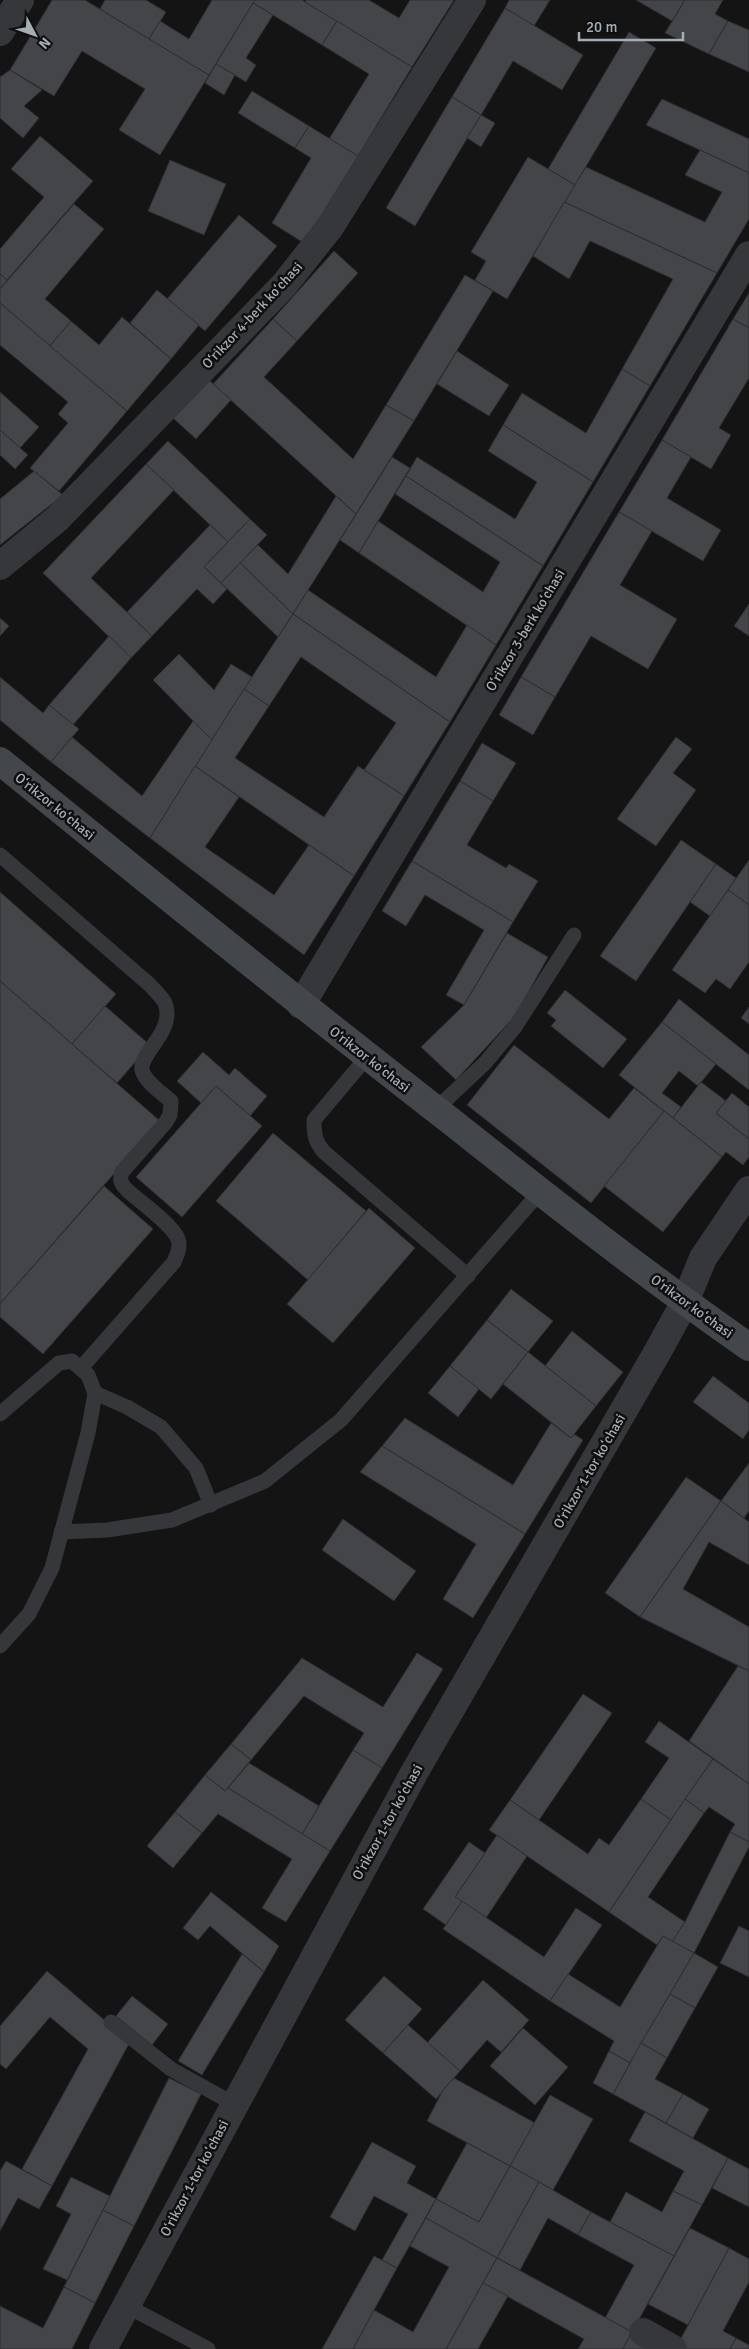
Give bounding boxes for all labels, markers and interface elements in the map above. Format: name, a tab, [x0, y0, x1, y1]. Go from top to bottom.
north arrow	[10, 10, 60, 60]
scale bar	[579, 10, 683, 42]
text: 20 m	[586, 18, 617, 36]
text: N	[35, 34, 54, 52]
street label: Oʻrikzor 4-berk koʻchasi	[199, 259, 306, 372]
street label: Oʻrikzor 3-berk koʻchasi	[482, 566, 569, 694]
street label: Oʻrikzor koʻchasi	[11, 769, 98, 844]
street label: Oʻrikzor koʻchasi	[326, 1023, 413, 1096]
street label: Oʻrikzor koʻchasi	[647, 1271, 736, 1342]
street label: Oʻrikzor 1-tor koʻchasi	[550, 1411, 629, 1532]
street label: Oʻrikzor 1-tor koʻchasi	[349, 1761, 426, 1883]
street label: Oʻrikzor 1-tor koʻchasi	[157, 2117, 232, 2239]

